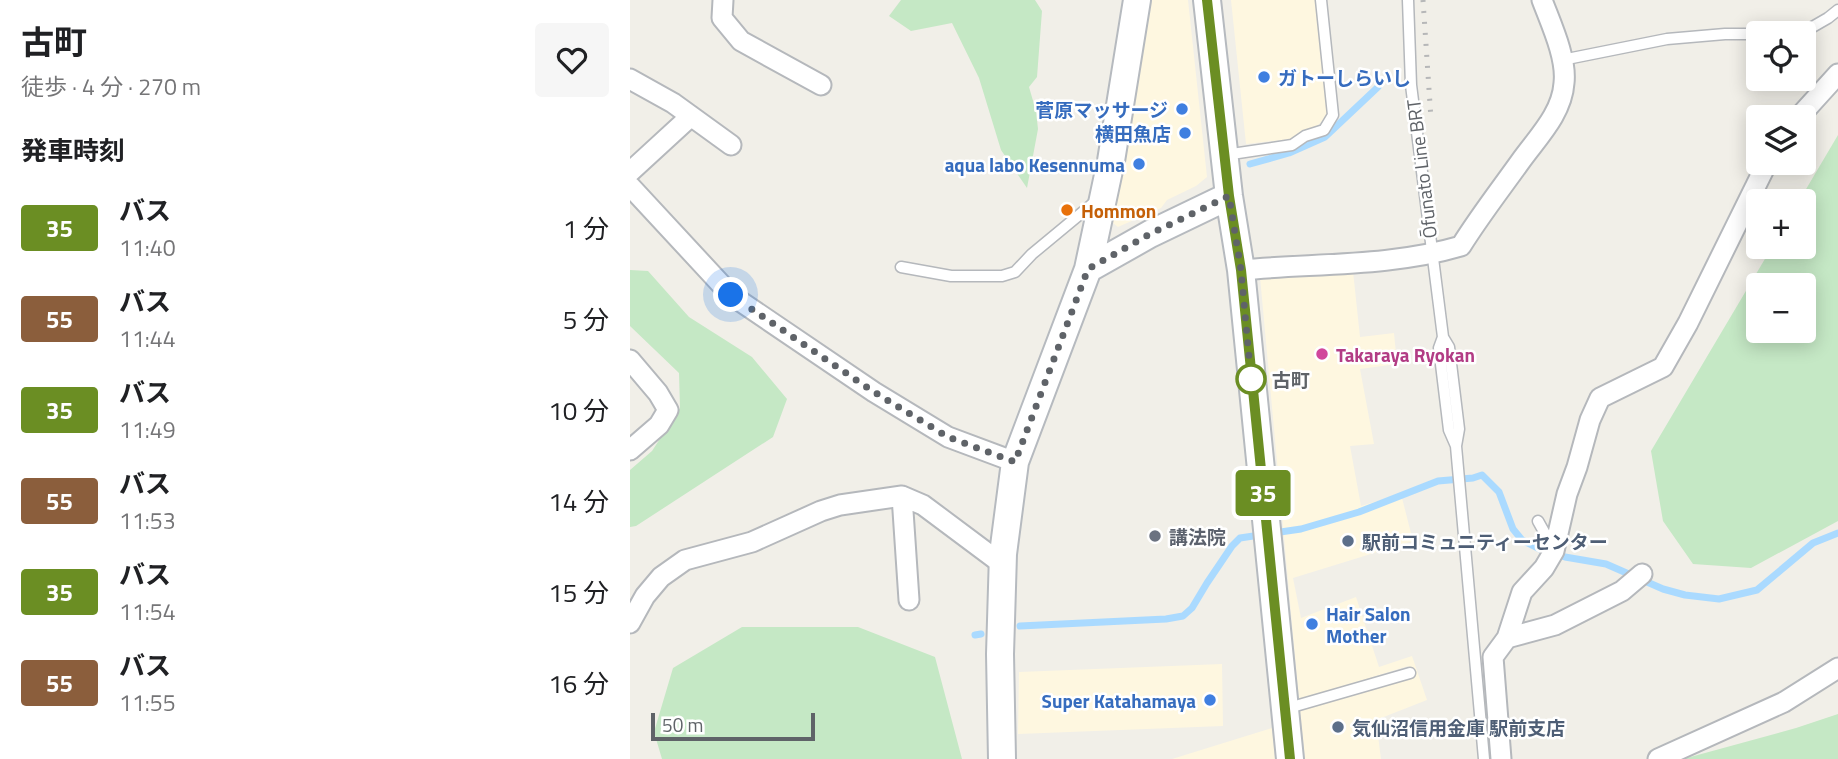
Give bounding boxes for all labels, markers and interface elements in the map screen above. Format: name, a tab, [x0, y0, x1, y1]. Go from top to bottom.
text: 古町	[21, 17, 87, 67]
map controls	[1746, 21, 1816, 343]
button: locate	[1746, 21, 1816, 91]
button: heart	[535, 23, 609, 97]
place label: ガトーしらいし	[1278, 63, 1411, 92]
text: 徒歩 · 4 分 · 270 m	[21, 69, 201, 104]
marker: ガトーしらいし	[1256, 69, 1272, 85]
place label: 菅原マッサージ	[1035, 95, 1168, 124]
street label: Ōfunato Line BRT	[1398, 98, 1444, 240]
marker: 菅原マッサージ	[1174, 101, 1190, 117]
button: layers	[1746, 105, 1816, 175]
place label: 横田魚店	[1095, 119, 1171, 148]
marker: 横田魚店	[1177, 125, 1193, 141]
text: 発車時刻	[21, 131, 125, 170]
place label: aqua labo Kesennuma	[945, 150, 1125, 179]
marker: aqua labo Kesennuma	[1131, 156, 1147, 172]
button: +	[1746, 189, 1816, 259]
text: バス	[119, 191, 171, 230]
place label: Hommon	[1081, 196, 1156, 225]
marker: Hommon	[1059, 202, 1075, 218]
text: 1 分	[563, 209, 609, 248]
text: 35	[46, 210, 73, 246]
text: 11:40	[119, 230, 176, 265]
button: −	[1746, 273, 1816, 343]
your location	[713, 277, 748, 312]
text: バス	[119, 282, 171, 321]
text: 5 分	[563, 300, 609, 339]
text: 55	[46, 301, 73, 337]
text: 11:44	[119, 321, 176, 356]
place label: Takaraya Ryokan	[1336, 340, 1475, 369]
marker: Takaraya Ryokan	[1314, 346, 1330, 362]
marker: 古町	[1236, 364, 1266, 394]
place label: 古町	[1272, 365, 1310, 394]
text: バス	[119, 373, 171, 412]
text: 10 分	[548, 391, 609, 430]
text: 35	[46, 392, 73, 428]
text: 11:49	[119, 412, 176, 447]
text: バス	[119, 464, 171, 503]
line badge: 35	[1232, 470, 1294, 516]
text: 35	[1250, 475, 1276, 511]
text: 14 分	[548, 482, 609, 521]
text: 55	[46, 483, 73, 519]
text: 11:53	[119, 503, 176, 538]
place label: 講法院	[1169, 522, 1226, 551]
place label: 駅前コミュニティーセンター	[1362, 527, 1608, 556]
marker: 講法院	[1147, 528, 1163, 544]
marker: 駅前コミュニティーセンター	[1340, 533, 1356, 549]
text: バス	[119, 555, 171, 594]
text: 15 分	[548, 573, 609, 612]
text: 35	[46, 574, 73, 610]
text: 11:54	[119, 594, 176, 629]
place label: Hair Salon Mother	[1326, 599, 1411, 650]
marker: Hair Salon Mother	[1304, 616, 1320, 632]
text: バス	[119, 646, 171, 685]
text: 16 分	[548, 664, 609, 703]
text: 55	[46, 665, 73, 701]
text: 11:55	[119, 685, 176, 720]
place label: Super Katahamaya	[1042, 686, 1196, 715]
marker: Super Katahamaya	[1202, 692, 1218, 708]
scale bar	[651, 710, 816, 742]
text: 50 m	[662, 710, 703, 739]
place label: 気仙沼信用金庫 駅前支店	[1352, 713, 1565, 742]
marker: 気仙沼信用金庫 駅前支店	[1330, 719, 1346, 735]

